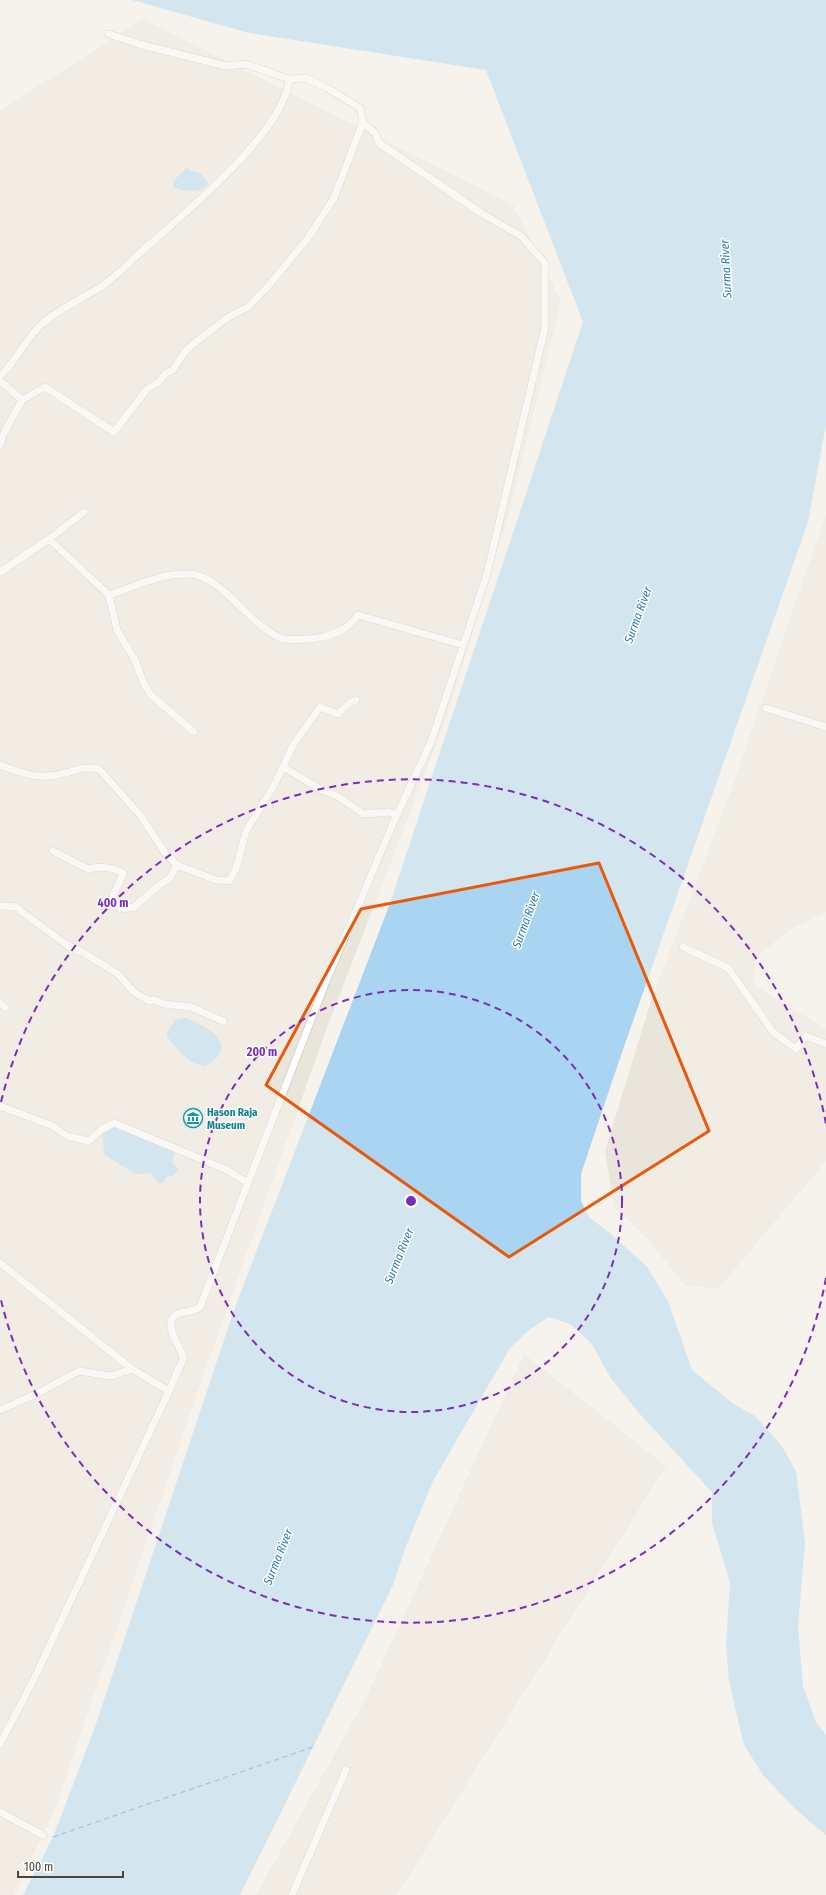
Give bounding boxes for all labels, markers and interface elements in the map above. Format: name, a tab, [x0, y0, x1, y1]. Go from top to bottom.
water label: Surma River	[717, 238, 735, 300]
water label: Surma River	[621, 584, 655, 646]
water label: Surma River	[509, 889, 543, 951]
text: 400 m	[98, 896, 128, 910]
text: 200 m	[246, 1045, 277, 1059]
place label: Hason Raja Museum	[207, 1106, 258, 1132]
museum icon: Hason Raja Museum	[182, 1107, 204, 1129]
centre of rings	[404, 1194, 418, 1208]
water label: Surma River	[381, 1225, 417, 1287]
water label: Surma River	[260, 1526, 296, 1588]
scale bar	[18, 1853, 123, 1879]
text: 100 m	[24, 1860, 53, 1874]

